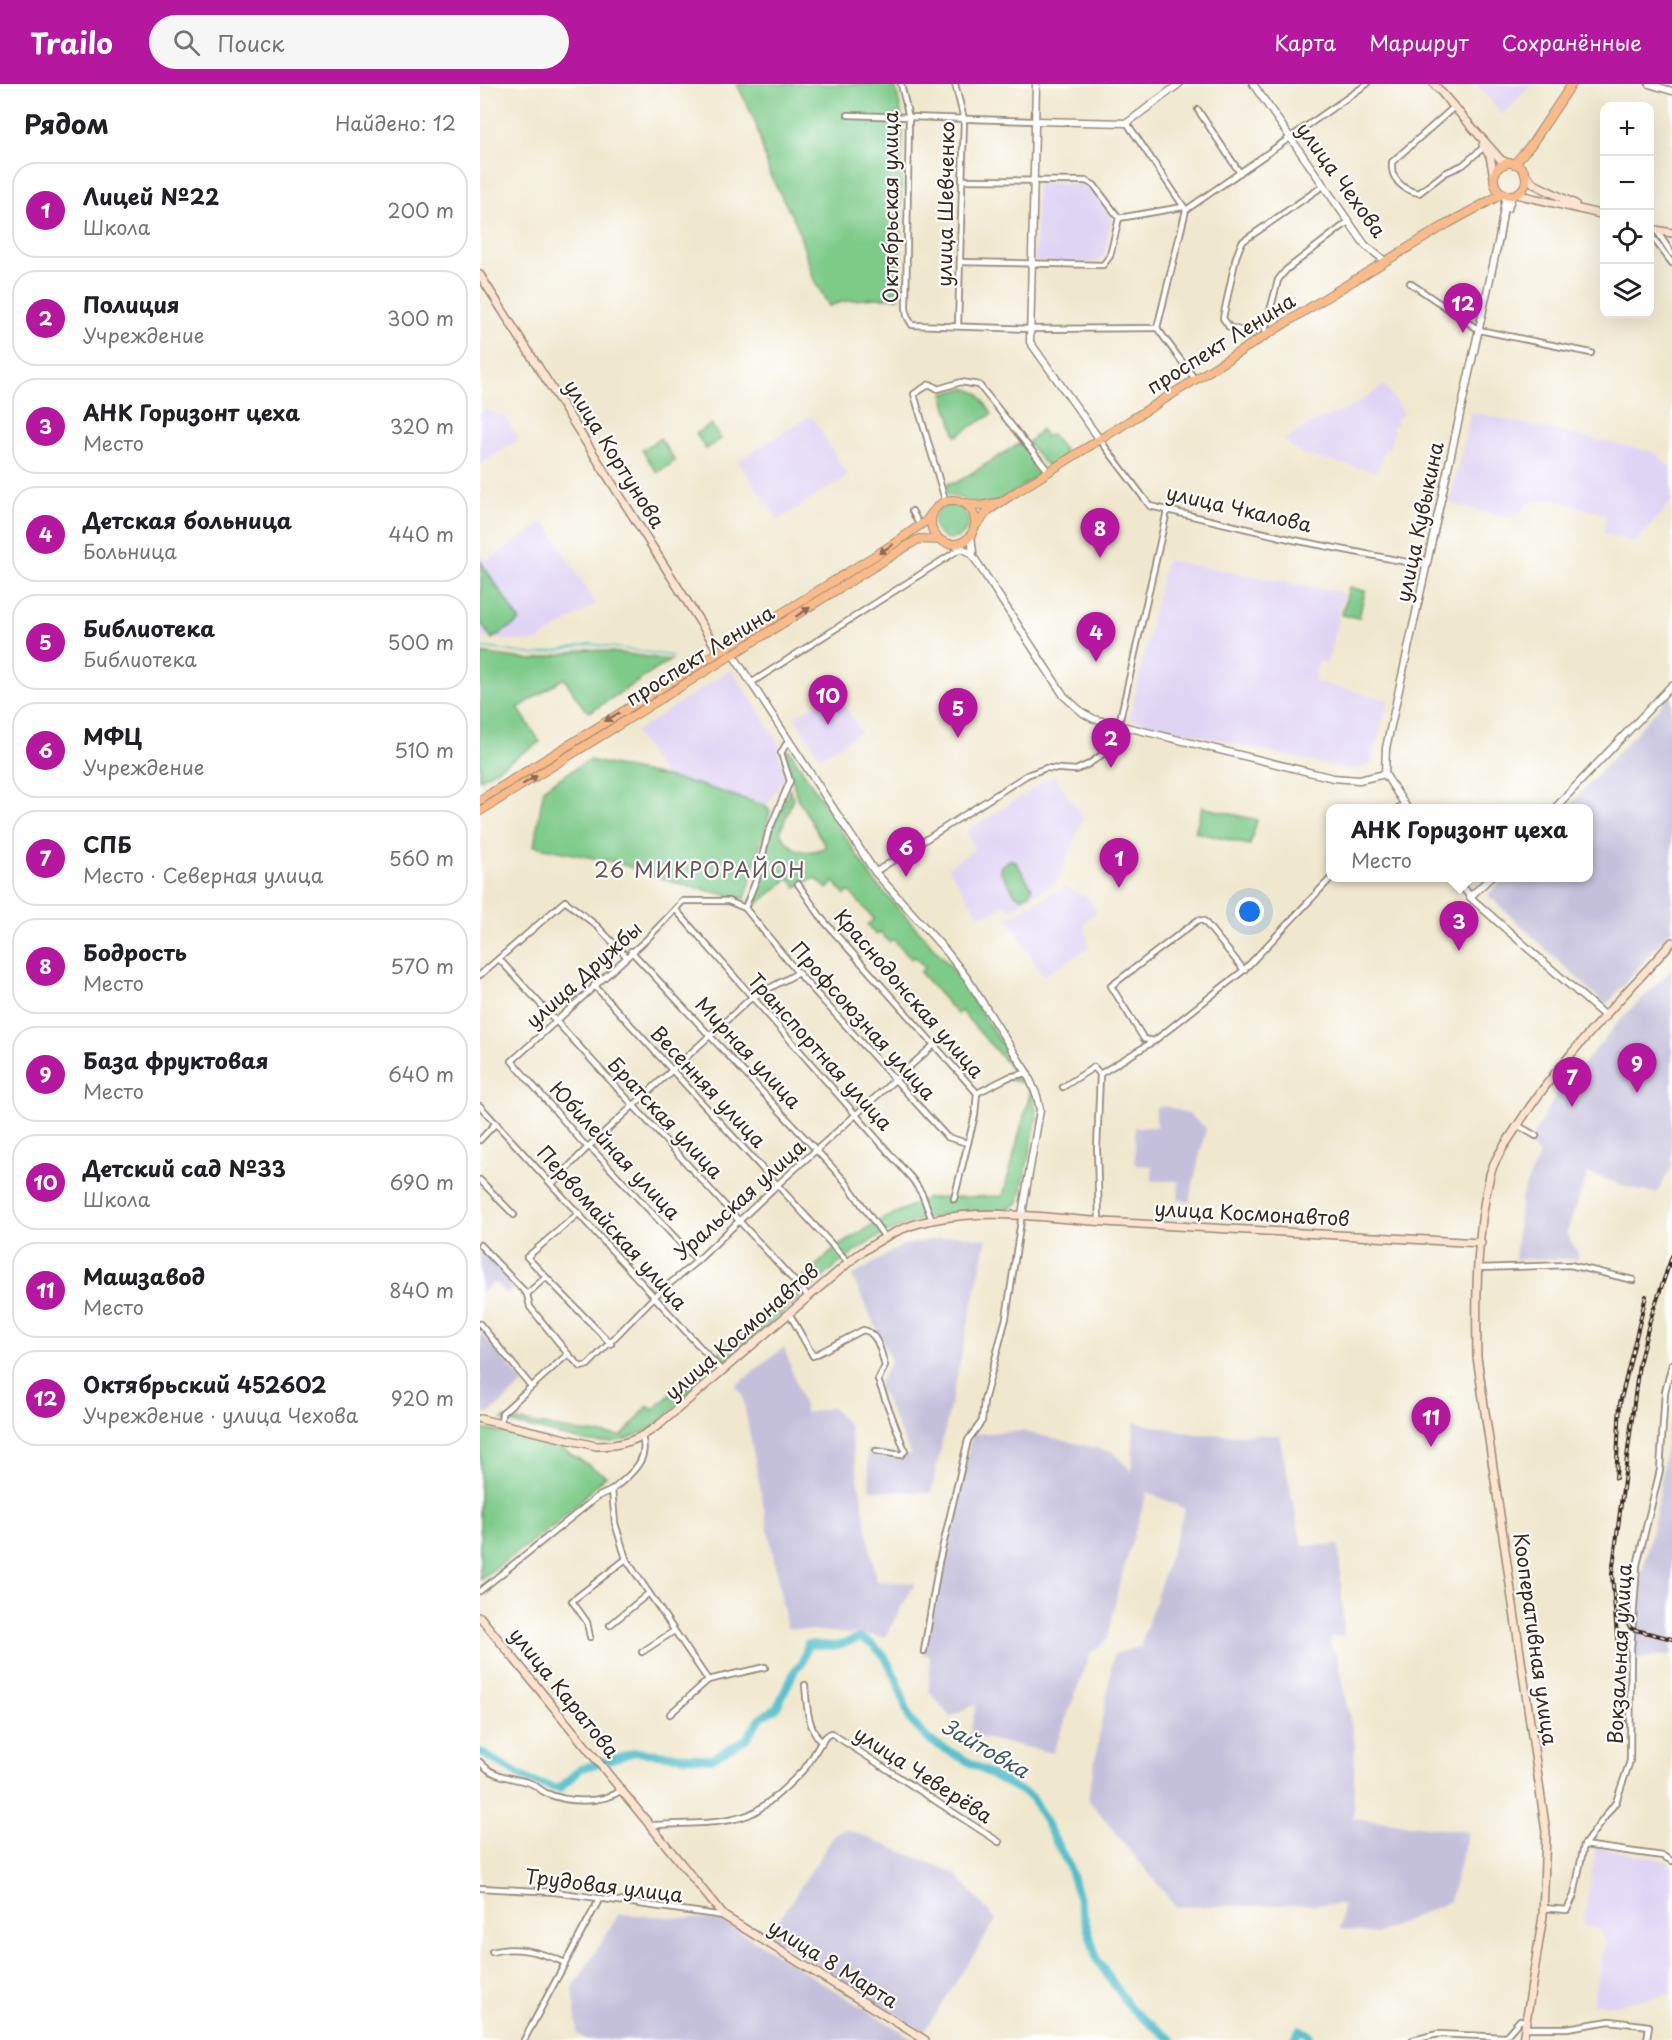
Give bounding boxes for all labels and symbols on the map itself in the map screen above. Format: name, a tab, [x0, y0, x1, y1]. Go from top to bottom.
street label: Октябрьская улица	[875, 110, 905, 303]
street label: улица Чехова	[1290, 115, 1394, 244]
street label: улица Шевченко	[929, 121, 961, 287]
pin: 12	[1444, 284, 1482, 333]
street label: проспект Ленина	[1140, 285, 1301, 401]
street label: улица Кортунова	[557, 373, 673, 534]
street label: улица Кувыкина	[1387, 438, 1451, 605]
street label: улица Чкалова	[1164, 477, 1315, 539]
pin: 8	[1080, 508, 1120, 558]
one-way arrow	[878, 543, 894, 554]
street label: проспект Ленина	[619, 597, 780, 713]
one-way arrow	[795, 606, 811, 617]
pin: 4	[1076, 612, 1116, 662]
pin: 10	[808, 676, 848, 725]
pin: 5	[938, 688, 978, 738]
one-way arrow	[604, 711, 620, 722]
pin: 2	[1092, 718, 1130, 768]
one-way arrow	[522, 775, 538, 786]
pin: 6	[886, 828, 926, 877]
pin: 1	[1100, 838, 1138, 888]
district label: 26 МИКРОРАЙОН	[594, 853, 806, 885]
your location	[1235, 897, 1264, 926]
street label: Краснодонская улица	[828, 902, 992, 1085]
pin: 3	[1440, 902, 1478, 951]
street label: улица Дружбы	[519, 914, 648, 1035]
street label: Профсоюзная улица	[784, 934, 944, 1107]
street label: Транспортная улица	[742, 966, 900, 1137]
street label: Мирная улица	[689, 990, 809, 1115]
street label: Весенняя улица	[644, 1019, 774, 1154]
pin: 9	[1618, 1044, 1656, 1093]
street label: Братская улица	[601, 1050, 731, 1185]
pin: 7	[1552, 1058, 1592, 1107]
street label: Юбилейная улица	[543, 1074, 688, 1227]
street label: Уральская улица	[667, 1132, 812, 1267]
street label: Первомайская улица	[531, 1138, 695, 1317]
street label: улица Космонавтов	[1154, 1193, 1351, 1233]
street label: улица Космонавтов	[658, 1256, 825, 1407]
pin: 11	[1412, 1398, 1450, 1447]
street label: Кооперативная улица	[1506, 1531, 1566, 1748]
street label: Вокзальная улица	[1599, 1562, 1639, 1745]
street label: улица Каратова	[503, 1621, 627, 1765]
water label: Зайтовка	[936, 1709, 1036, 1786]
street label: улица Чеверёва	[848, 1718, 999, 1830]
street label: Трудовая улица	[523, 1860, 685, 1910]
street label: улица 8 Марта	[763, 1911, 905, 2016]

